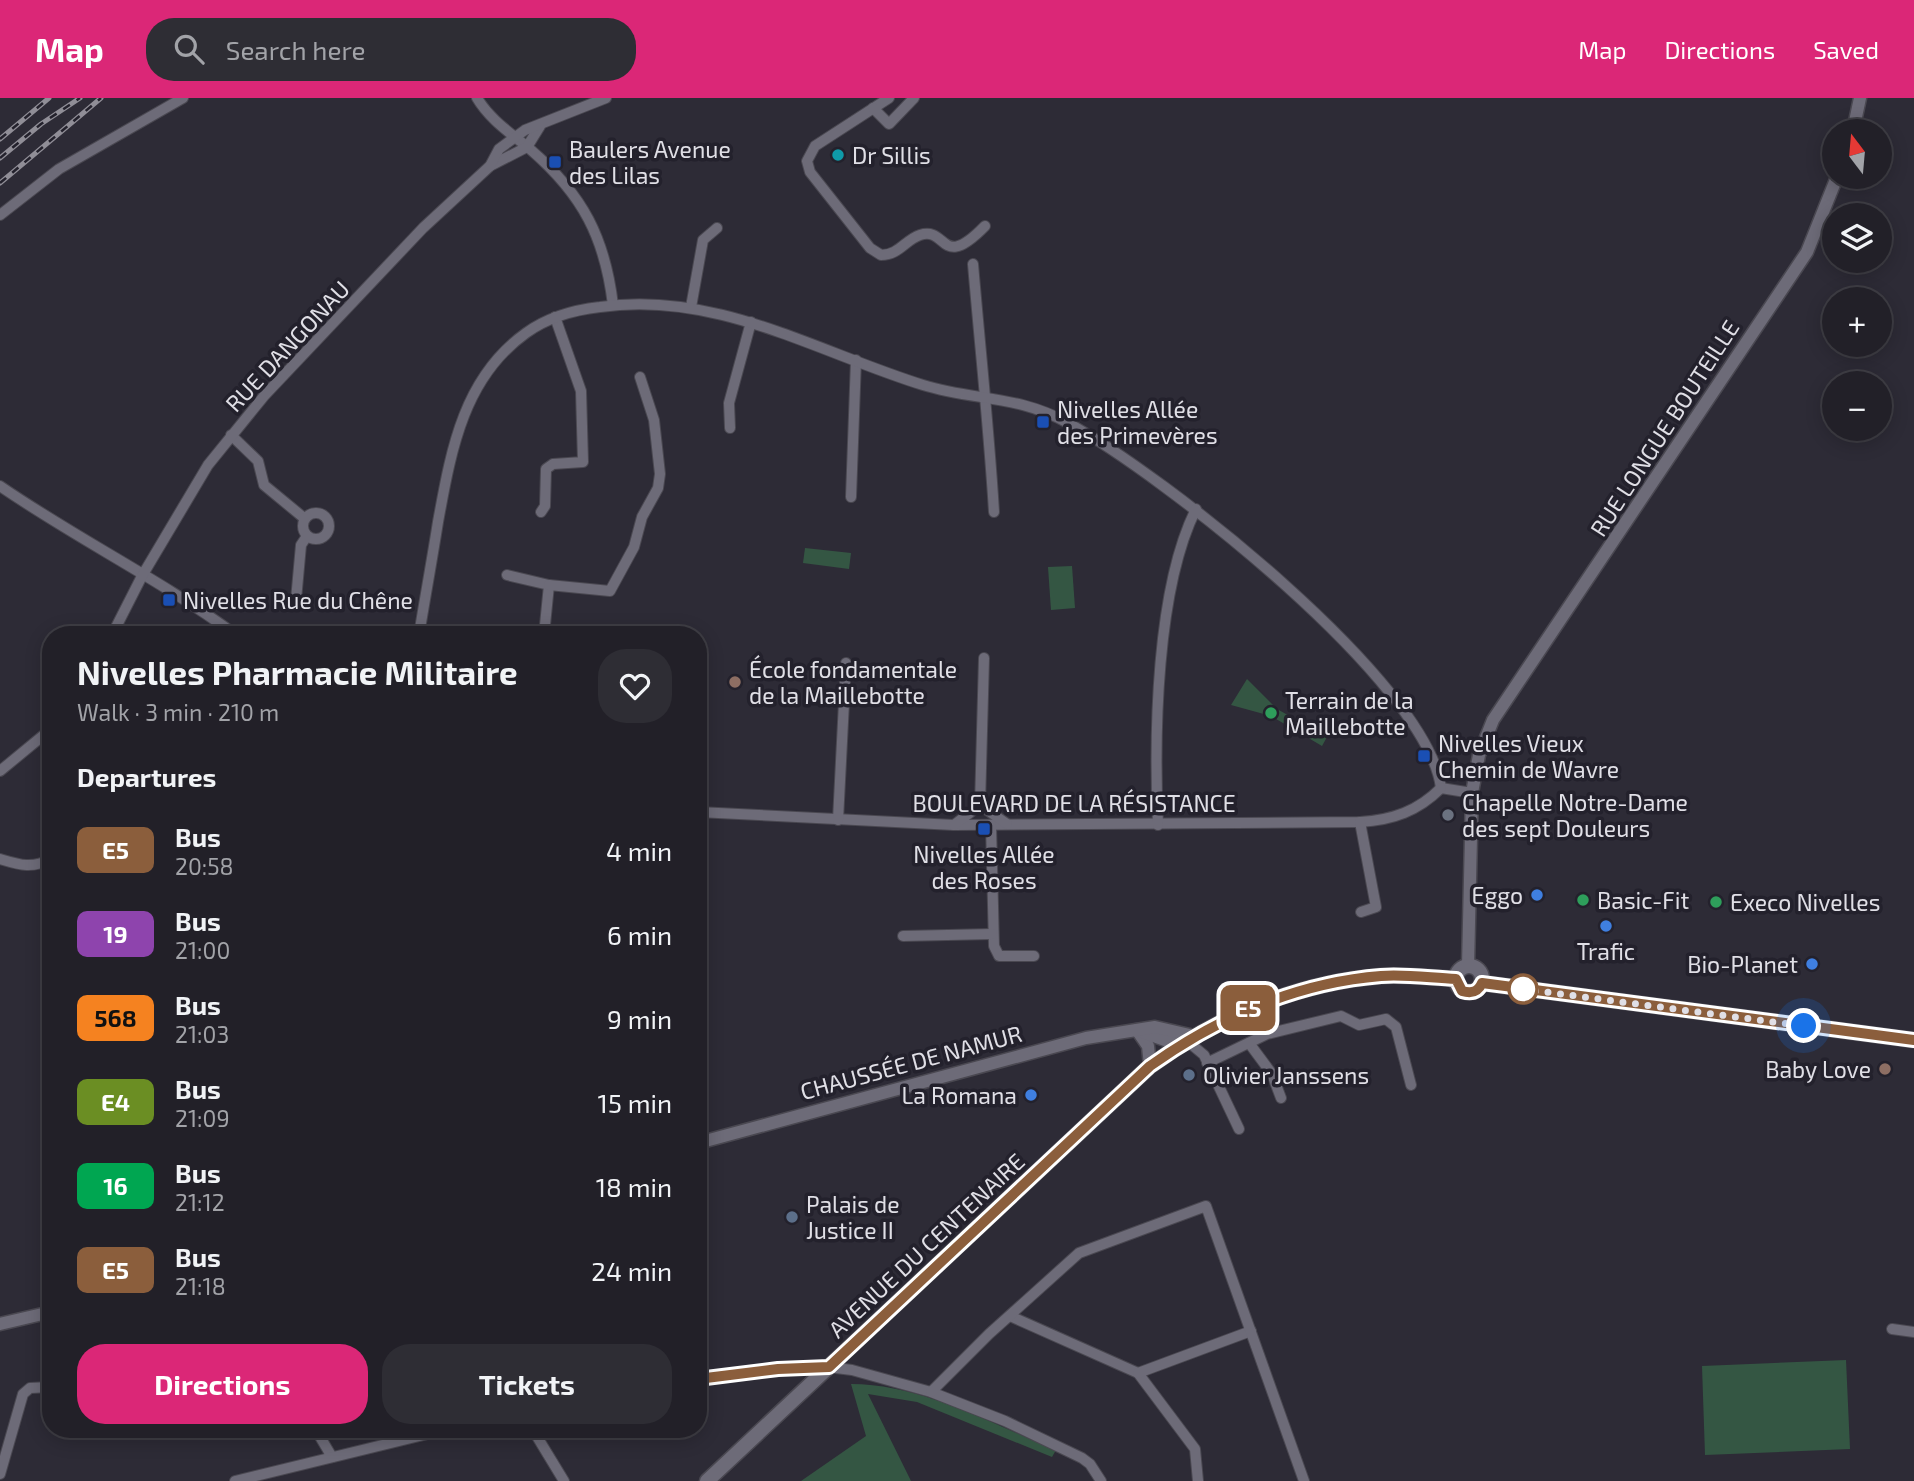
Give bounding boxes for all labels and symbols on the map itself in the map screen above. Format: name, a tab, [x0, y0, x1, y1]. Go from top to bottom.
north arrow	[1822, 119, 1892, 189]
place label: Baulers Avenue des Lilas	[569, 135, 731, 189]
place label: Dr Sillis	[852, 141, 931, 169]
marker: Dr Sillis	[830, 147, 846, 163]
marker: Baulers Avenue des Lilas	[547, 154, 563, 170]
street label: RUE DANGONAU	[219, 275, 355, 417]
street label: RUE LONGUE BOUTEILLE	[1584, 315, 1744, 541]
place label: Nivelles Allée des Primevères	[1057, 395, 1218, 449]
marker: Nivelles Allée des Primevères	[1035, 414, 1051, 430]
place label: Nivelles Rue du Chêne	[183, 586, 413, 614]
marker: Nivelles Rue du Chêne	[161, 592, 177, 608]
place label: École fondamentale de la Maillebotte	[749, 655, 957, 709]
marker: École fondamentale de la Maillebotte	[727, 674, 743, 690]
place label: Terrain de la Maillebotte	[1285, 686, 1414, 740]
marker: Terrain de la Maillebotte	[1263, 705, 1279, 721]
place label: Nivelles Vieux Chemin de Wavre	[1438, 729, 1619, 783]
marker: Nivelles Vieux Chemin de Wavre	[1416, 748, 1432, 764]
place label: Chapelle Notre-Dame des sept Douleurs	[1462, 788, 1688, 842]
street label: BOULEVARD DE LA RÉSISTANCE	[912, 789, 1236, 817]
marker: Chapelle Notre-Dame des sept Douleurs	[1440, 807, 1456, 823]
marker: Nivelles Allée des Roses	[976, 821, 992, 837]
place label: Nivelles Allée des Roses	[913, 840, 1055, 894]
place label: Eggo	[1472, 881, 1523, 909]
place label: Basic-Fit	[1597, 886, 1689, 914]
marker: Eggo	[1529, 887, 1545, 903]
place label: Execo Nivelles	[1730, 888, 1880, 916]
marker: Basic-Fit	[1575, 892, 1591, 908]
marker: Execo Nivelles	[1708, 894, 1724, 910]
marker: Trafic	[1598, 918, 1614, 934]
place label: Trafic	[1577, 937, 1635, 965]
place label: Bio-Planet	[1687, 950, 1798, 978]
marker: Bio-Planet	[1804, 956, 1820, 972]
unlabelled marker	[1508, 974, 1538, 1004]
line badge: E5	[1216, 985, 1280, 1031]
your location	[1786, 1008, 1821, 1043]
street label: CHAUSSÉE DE NAMUR	[797, 1019, 1025, 1105]
place label: Baby Love	[1765, 1055, 1871, 1083]
place label: Olivier Janssens	[1203, 1061, 1369, 1089]
marker: Baby Love	[1877, 1061, 1893, 1077]
marker: Olivier Janssens	[1181, 1067, 1197, 1083]
place label: La Romana	[901, 1081, 1017, 1109]
marker: La Romana	[1023, 1087, 1039, 1103]
street label: AVENUE DU CENTENAIRE	[822, 1147, 1030, 1343]
place label: Palais de Justice II	[806, 1190, 900, 1244]
marker: Palais de Justice II	[784, 1209, 800, 1225]

